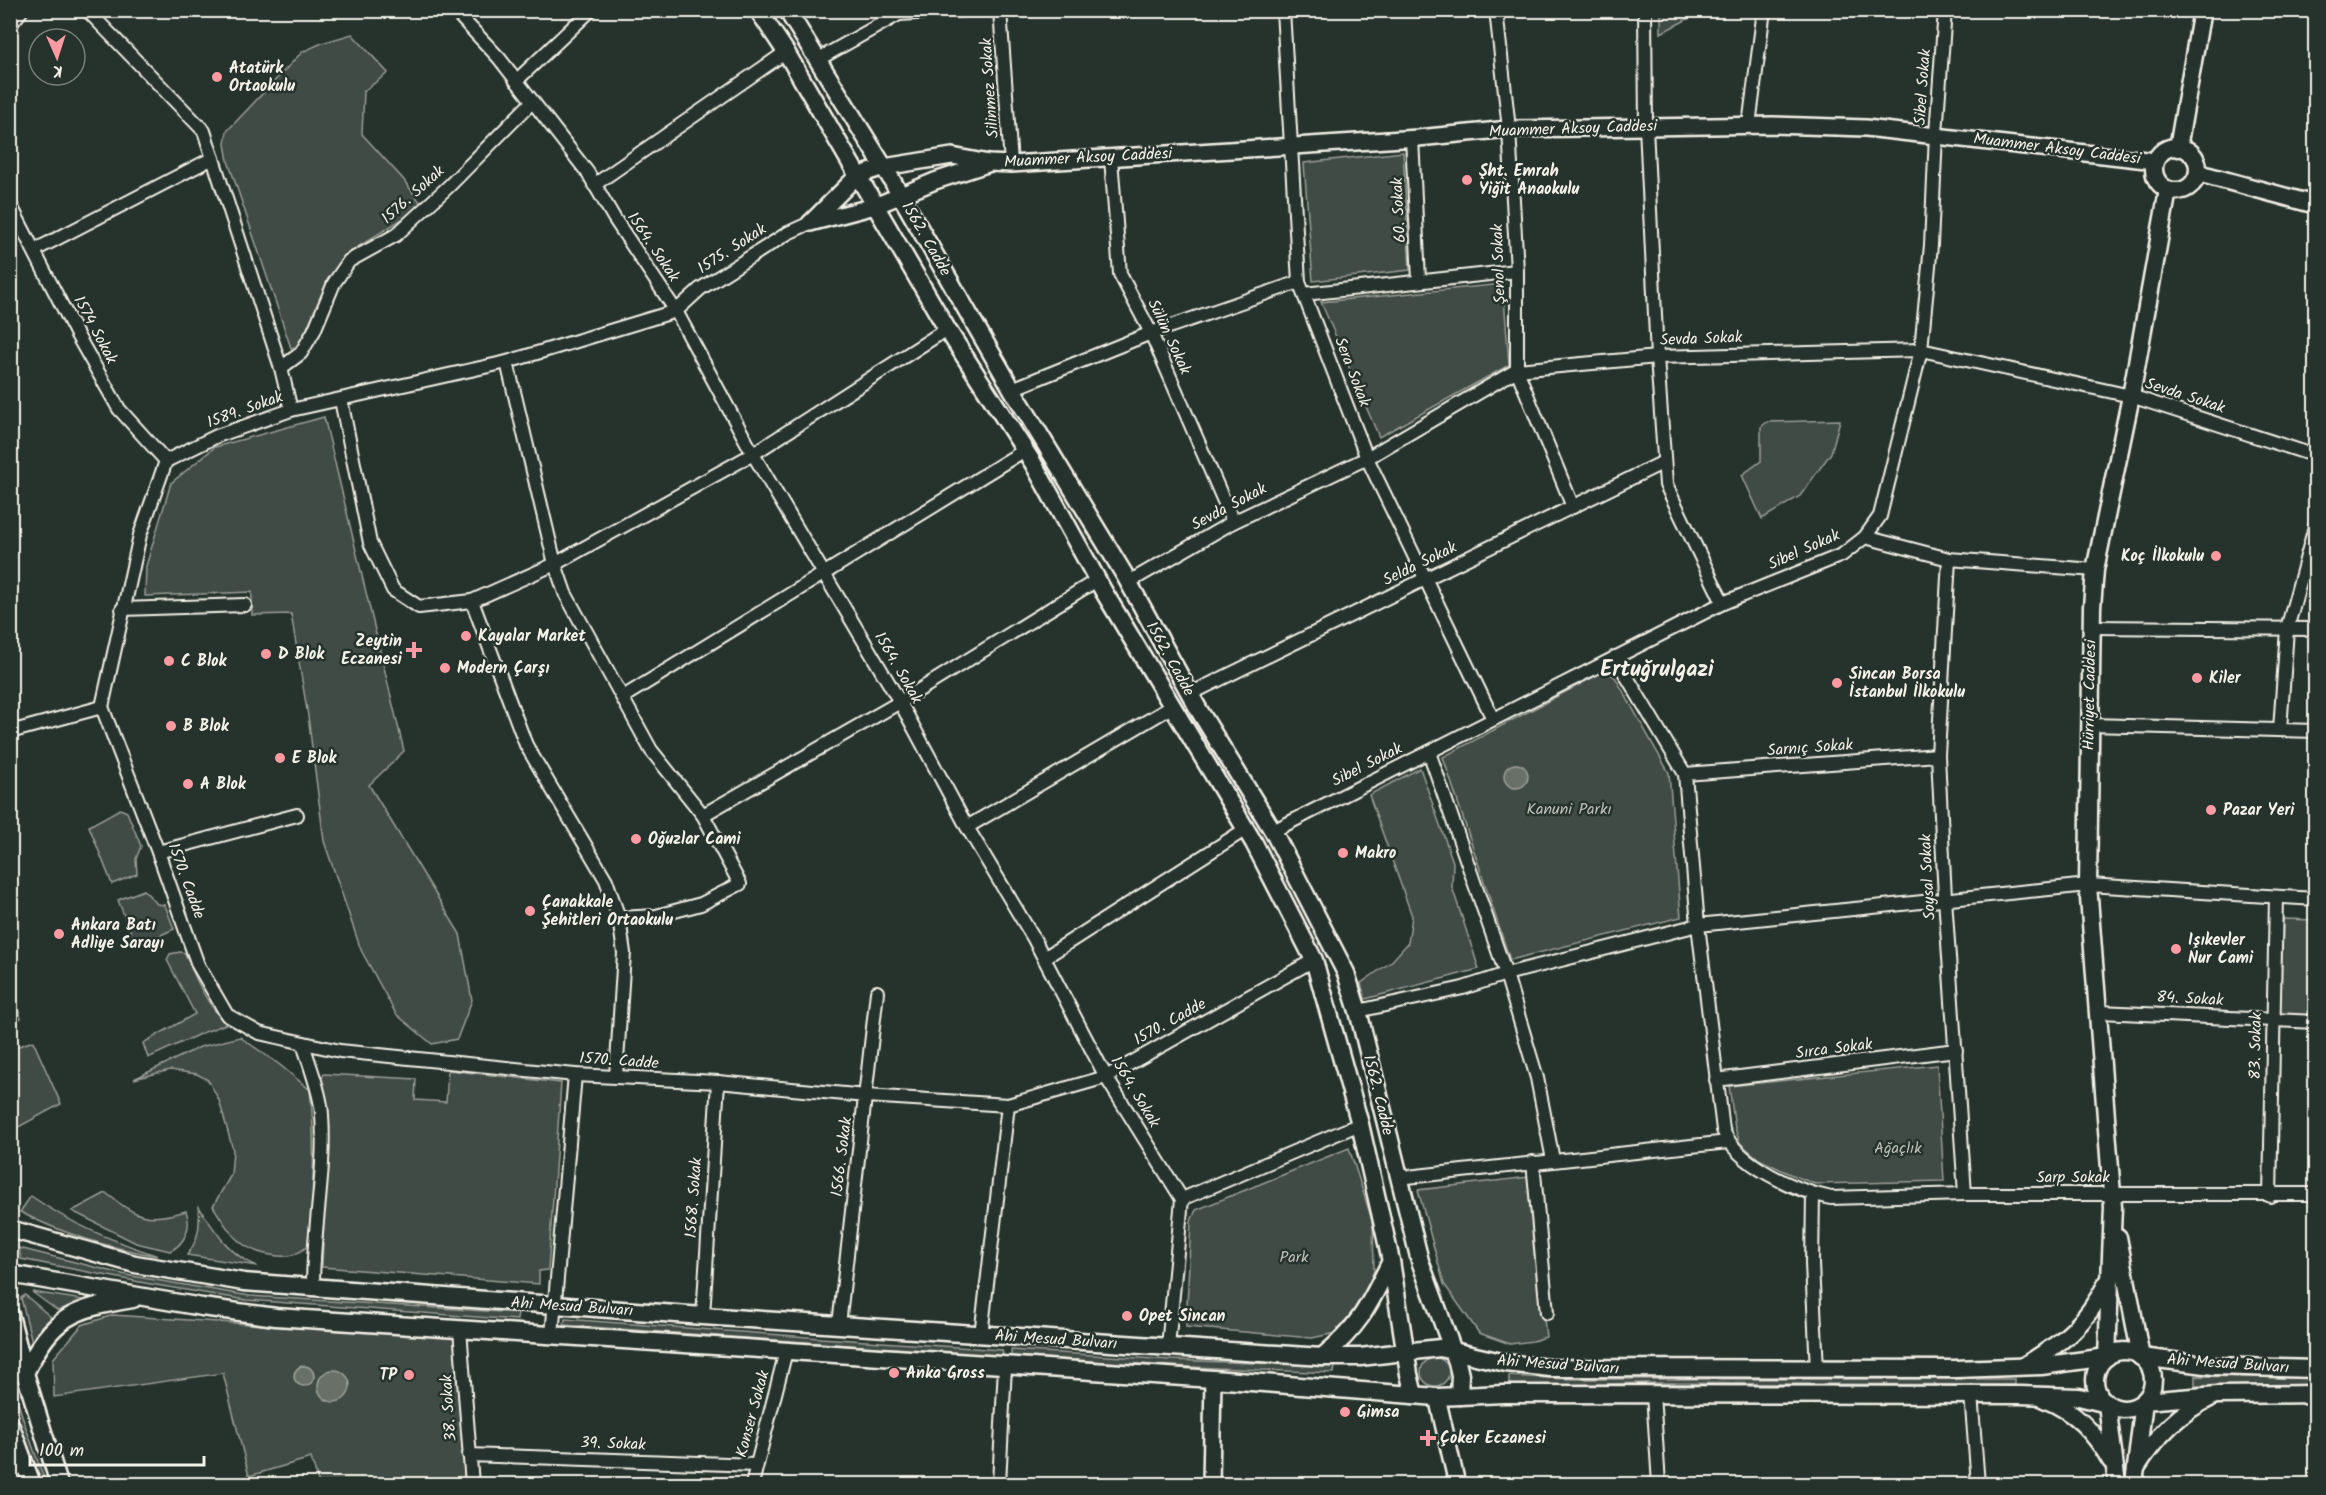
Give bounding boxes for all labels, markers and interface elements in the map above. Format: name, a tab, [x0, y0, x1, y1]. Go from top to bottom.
north arrow	[27, 27, 87, 87]
street label: Silinmez Sokak	[974, 37, 1006, 139]
street label: Sibel Sokak	[1908, 47, 1938, 126]
place label: Atatürk Ortaokulu	[229, 56, 295, 99]
text: K	[52, 58, 63, 83]
marker: Atatürk Ortaokulu	[210, 70, 224, 84]
street label: Muammer Aksoy Caddesi	[1488, 114, 1659, 144]
street label: Muammer Aksoy Caddesi	[1972, 126, 2143, 172]
street label: Muammer Aksoy Caddesi	[1003, 141, 1174, 175]
street label: 1576. Sokak	[376, 159, 451, 231]
place label: Şht. Emrah Yiğit Anaokulu	[1479, 159, 1580, 202]
marker: Şht. Emrah Yiğit Anaokulu	[1460, 173, 1474, 187]
street label: 60. Sokak	[1385, 176, 1413, 243]
street label: 1562. Cadde	[895, 197, 957, 281]
street label: 1564. Sokak	[620, 207, 686, 287]
street label: 1575. Sokak	[692, 217, 772, 281]
street label: Şenol Sokak	[1485, 223, 1513, 305]
street label: 1574 Sokak	[66, 291, 124, 369]
street label: Sülün Sokak	[1141, 295, 1198, 379]
street label: Sevda Sokak	[1659, 325, 1743, 353]
street label: Sera Sokak	[1327, 333, 1377, 411]
street label: Sevda Sokak	[2142, 371, 2229, 421]
street label: 1589. Sokak	[203, 384, 287, 435]
street label: Sevda Sokak	[1187, 476, 1272, 537]
street label: Sibel Sokak	[1764, 523, 1844, 577]
street label: Selda Sokak	[1379, 535, 1462, 593]
place label: Koç İlkokulu	[2121, 544, 2204, 569]
marker: Koç İlkokulu	[2209, 549, 2223, 563]
street label: 1562. Cadde	[1139, 617, 1201, 701]
place label: Kayalar Market	[478, 624, 586, 649]
street label: 1564. Sokak	[867, 627, 929, 709]
place label: Zeytin Eczanesi	[341, 629, 403, 672]
marker: Kayalar Market	[459, 629, 473, 643]
street label: Hürriyet Caddesi	[2077, 638, 2103, 751]
place label: D Blok	[278, 642, 325, 667]
marker: Zeytin Eczanesi	[407, 643, 421, 657]
marker: D Blok	[259, 647, 273, 661]
place label: C Blok	[181, 649, 228, 674]
district label: Ertuğrulgazi	[1600, 653, 1715, 688]
marker: C Blok	[162, 654, 176, 668]
place label: Modern Çarşı	[457, 656, 549, 681]
marker: Modern Çarşı	[438, 661, 452, 675]
place label: Sincan Borsa İstanbul İlkokulu	[1849, 662, 1965, 705]
place label: Kiler	[2209, 666, 2242, 691]
marker: Kiler	[2190, 671, 2204, 685]
marker: Sincan Borsa İstanbul İlkokulu	[1830, 676, 1844, 690]
place label: B Blok	[183, 714, 230, 739]
marker: B Blok	[164, 719, 178, 733]
street label: Sarnıç Sokak	[1766, 733, 1854, 763]
street label: Sibel Sokak	[1327, 736, 1407, 794]
place label: E Blok	[292, 746, 338, 771]
marker: E Blok	[273, 751, 287, 765]
place label: A Blok	[200, 772, 247, 797]
marker: A Blok	[181, 777, 195, 791]
park label: Kanuni Parkı	[1526, 797, 1612, 822]
place label: Pazar Yeri	[2223, 798, 2295, 823]
marker: Pazar Yeri	[2204, 803, 2218, 817]
place label: Oğuzlar Cami	[648, 827, 741, 852]
marker: Oğuzlar Cami	[629, 832, 643, 846]
street label: Soysal Sokak	[1913, 833, 1943, 921]
street label: 1570. Cadde	[161, 839, 211, 923]
place label: Makro	[1355, 841, 1396, 866]
marker: Makro	[1336, 846, 1350, 860]
place label: Çanakkale Şehitleri Ortaokulu	[542, 890, 673, 933]
marker: Çanakkale Şehitleri Ortaokulu	[523, 904, 537, 918]
place label: Ankara Batı Adliye Sarayı	[71, 913, 164, 956]
marker: Ankara Batı Adliye Sarayı	[52, 927, 66, 941]
place label: Işıkevler Nur Cami	[2188, 928, 2254, 971]
marker: Işıkevler Nur Cami	[2169, 942, 2183, 956]
street label: 84. Sokak	[2156, 985, 2225, 1013]
street label: 1570. Cadde	[1129, 992, 1211, 1052]
street label: 83. Sokak	[2243, 1012, 2269, 1080]
street label: Sırca Sokak	[1794, 1032, 1874, 1066]
street label: 1570. Cadde	[578, 1046, 660, 1076]
street label: 1564. Sokak	[1104, 1051, 1167, 1133]
street label: 1562. Cadde	[1356, 1052, 1400, 1138]
street label: 1566. Sokak	[825, 1115, 859, 1198]
park label: Ağaçlık	[1874, 1136, 1922, 1161]
street label: 1568. Sokak	[679, 1156, 709, 1239]
street label: Sarp Sokak	[2036, 1165, 2110, 1190]
park label: Park	[1280, 1245, 1309, 1270]
street label: Ahi Mesud Bulvarı	[510, 1290, 634, 1324]
place label: Opet Sincan	[1139, 1304, 1226, 1329]
marker: Opet Sincan	[1120, 1309, 1134, 1323]
street label: Ahi Mesud Bulvarı	[994, 1323, 1118, 1357]
street label: Ahi Mesud Bulvarı	[2166, 1347, 2290, 1381]
street label: Ahi Mesud Bulvarı	[1496, 1348, 1620, 1382]
place label: Anka Gross	[906, 1361, 985, 1386]
place label: TP	[380, 1363, 398, 1388]
marker: Anka Gross	[887, 1366, 901, 1380]
street label: Konser Sokak	[729, 1367, 777, 1460]
marker: TP	[402, 1368, 416, 1382]
street label: 38. Sokak	[434, 1373, 464, 1442]
place label: Gimsa	[1357, 1400, 1399, 1425]
marker: Gimsa	[1338, 1405, 1352, 1419]
place label: Çoker Eczanesi	[1440, 1426, 1547, 1451]
scale bar	[30, 1429, 204, 1467]
street label: 39. Sokak	[580, 1430, 647, 1458]
marker: Çoker Eczanesi	[1421, 1431, 1435, 1445]
text: 100 m	[39, 1437, 84, 1466]

